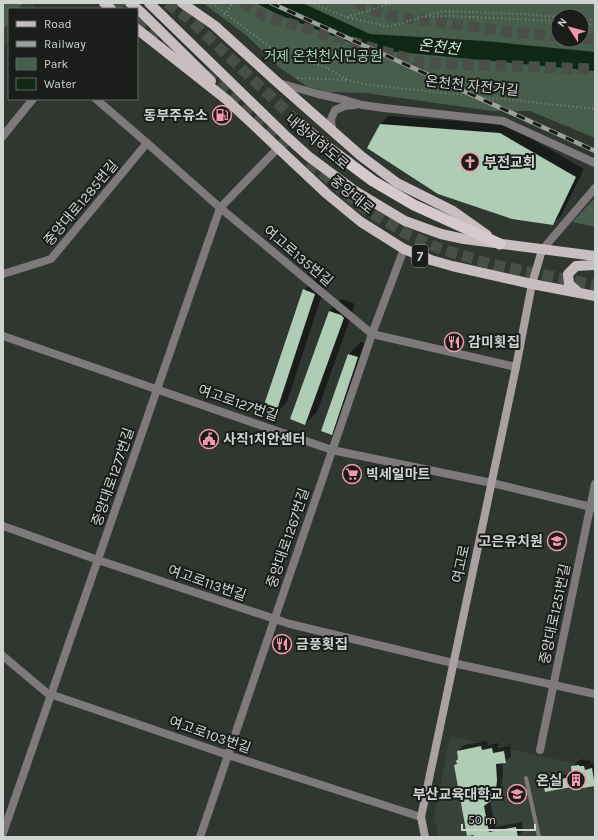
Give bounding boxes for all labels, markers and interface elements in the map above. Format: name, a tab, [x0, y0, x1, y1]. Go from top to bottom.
legend	[8, 8, 138, 100]
north arrow	[550, 8, 590, 48]
text: N	[555, 15, 570, 29]
text: Road	[44, 17, 72, 31]
water label: 온천천	[417, 36, 463, 59]
text: Railway	[44, 37, 86, 51]
park label: 거제 온천천시민공원	[263, 48, 383, 65]
text: Park	[44, 57, 69, 71]
street label: 온천천 자전거길	[425, 73, 519, 99]
text: Water	[44, 77, 77, 91]
fuel station icon: 동부주유소	[211, 104, 233, 126]
place label: 동부주유소	[144, 107, 208, 124]
street label: 내성지하도로	[282, 111, 352, 173]
church icon: 부전교회	[459, 151, 481, 173]
place label: 부전교회	[484, 154, 536, 171]
street label: 중앙대로1285번길	[40, 157, 122, 249]
street label: 중앙대로	[327, 172, 377, 218]
street label: 여고로135번길	[260, 222, 336, 290]
road number: 7	[412, 245, 428, 267]
restaurant icon: 감미횟집	[443, 331, 465, 353]
place label: 감미횟집	[468, 334, 520, 351]
street label: 여고로127번길	[196, 381, 280, 425]
street label: 중앙대로1277번길	[88, 425, 138, 529]
public building icon: 사직1치안센터	[198, 428, 220, 450]
place label: 사직1치안센터	[223, 431, 305, 448]
supermarket icon: 빅세일마트	[341, 463, 363, 485]
place label: 빅세일마트	[366, 466, 431, 483]
street label: 중앙대로1267번길	[263, 486, 313, 590]
school or university icon: 고은유치원	[546, 530, 568, 552]
place label: 고은유치원	[479, 533, 543, 550]
street label: 여고로	[449, 543, 473, 585]
street label: 여고로113번길	[166, 562, 248, 604]
street label: 중앙대로1251번길	[536, 562, 574, 666]
restaurant icon: 금풍횟집	[271, 633, 293, 655]
place label: 금풍횟집	[296, 636, 348, 653]
street label: 여고로103번길	[167, 713, 253, 757]
building icon: 온실	[565, 769, 587, 791]
place label: 온실	[536, 772, 562, 789]
school or university icon: 부산교육대학교	[506, 783, 528, 805]
place label: 부산교육대학교	[413, 786, 503, 803]
scale bar	[462, 806, 535, 832]
text: 50 m	[468, 813, 496, 827]

